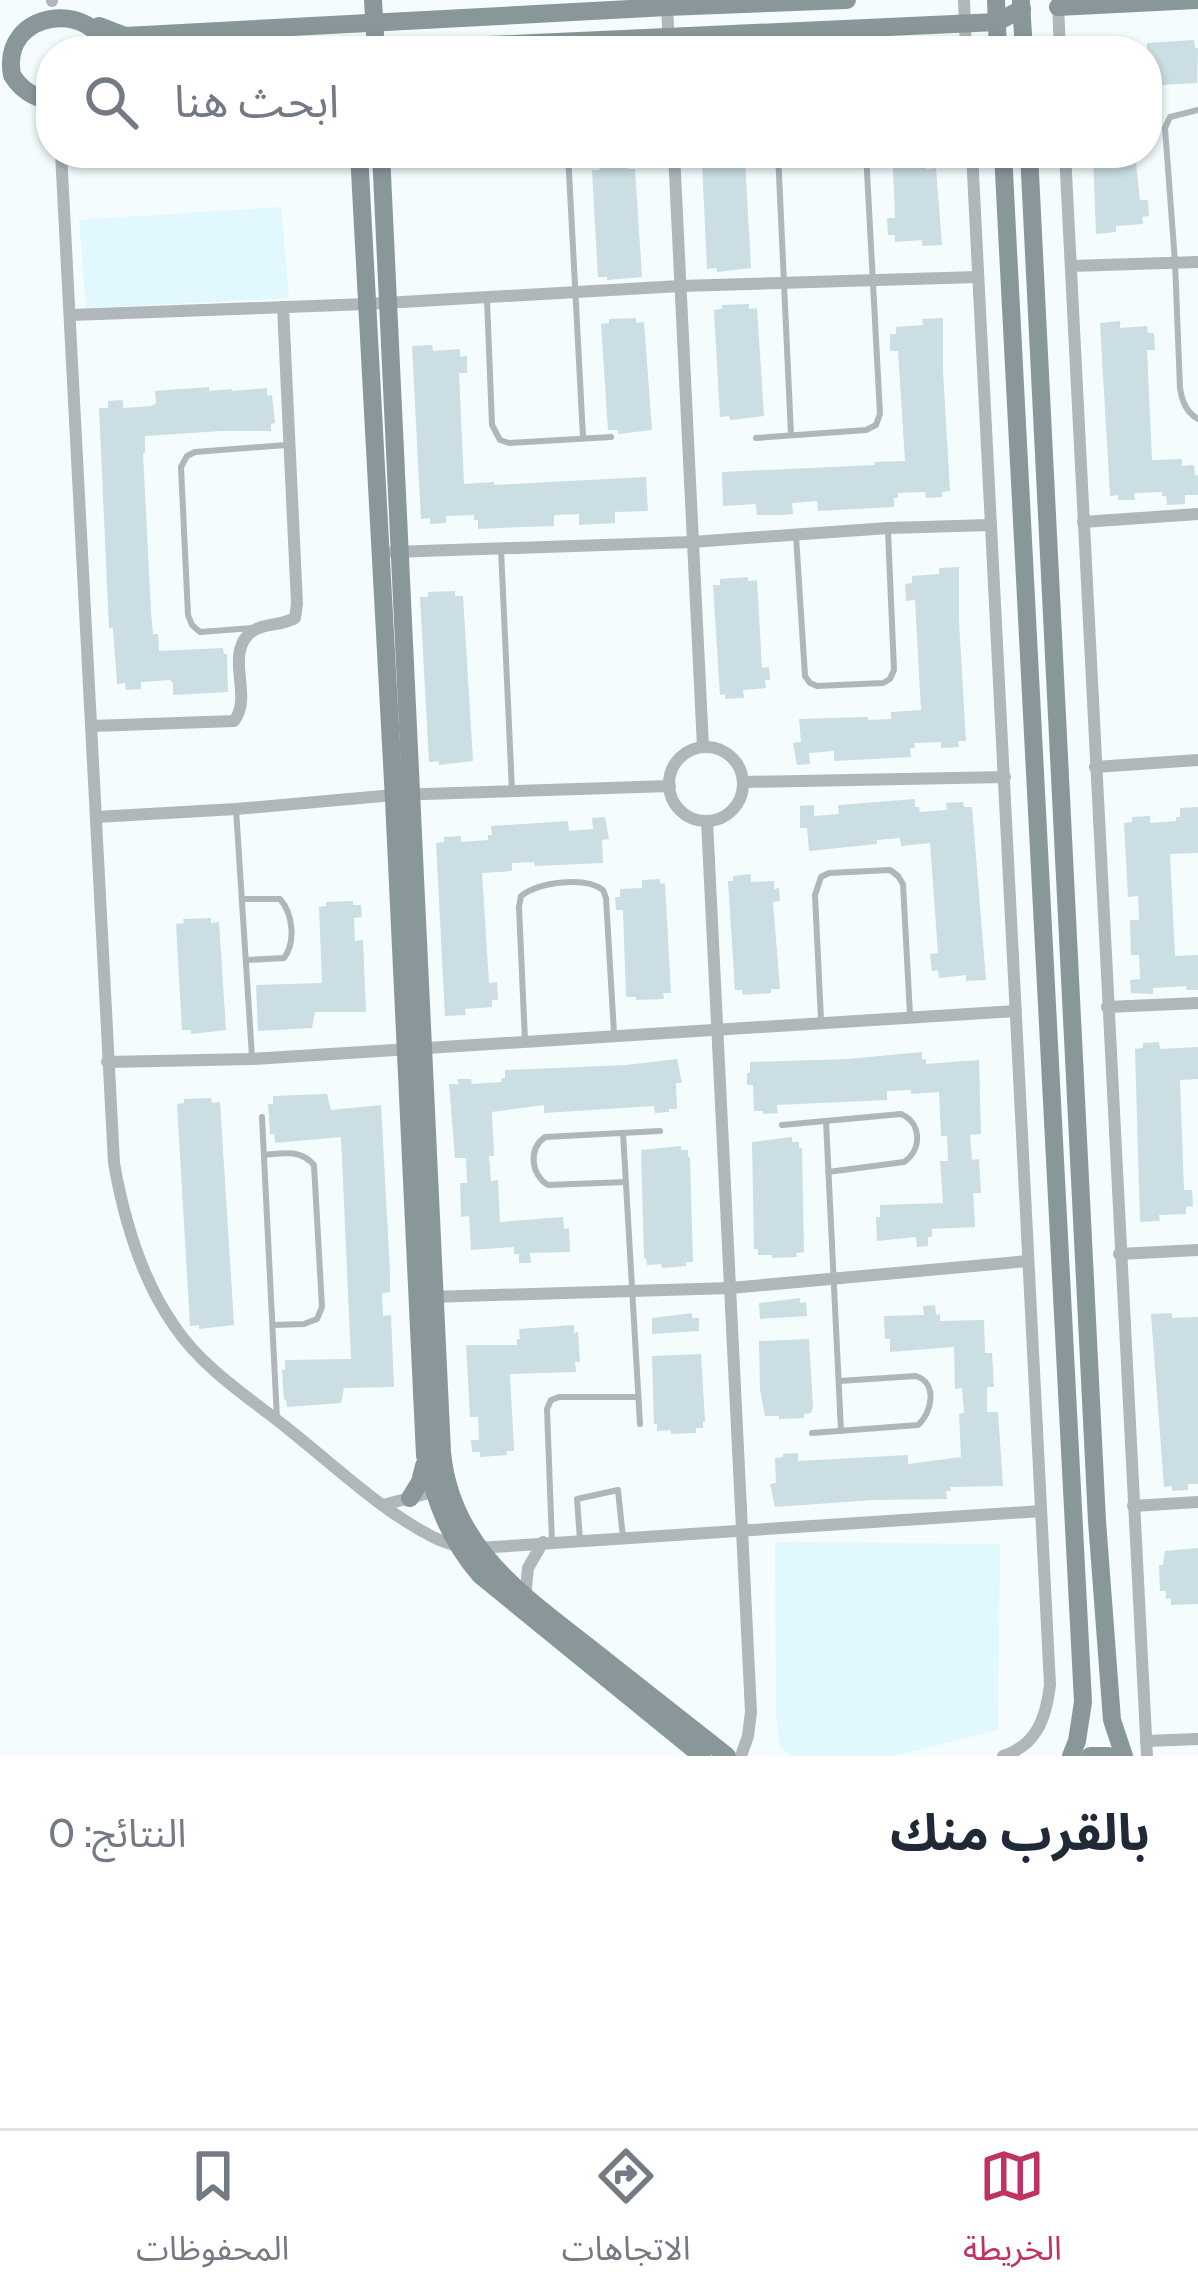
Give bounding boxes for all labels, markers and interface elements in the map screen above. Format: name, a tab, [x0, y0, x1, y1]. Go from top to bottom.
search box	[36, 36, 1162, 168]
icon: search	[78, 69, 144, 135]
text: ابحث هنا	[174, 74, 339, 128]
text: بالقرب منك	[890, 1801, 1150, 1863]
text: النتائج: 0	[48, 1809, 187, 1857]
tab: المحفوظات	[136, 2143, 289, 2284]
tab: الاتجاهات	[562, 2143, 691, 2284]
tab: الخريطة	[963, 2143, 1062, 2284]

